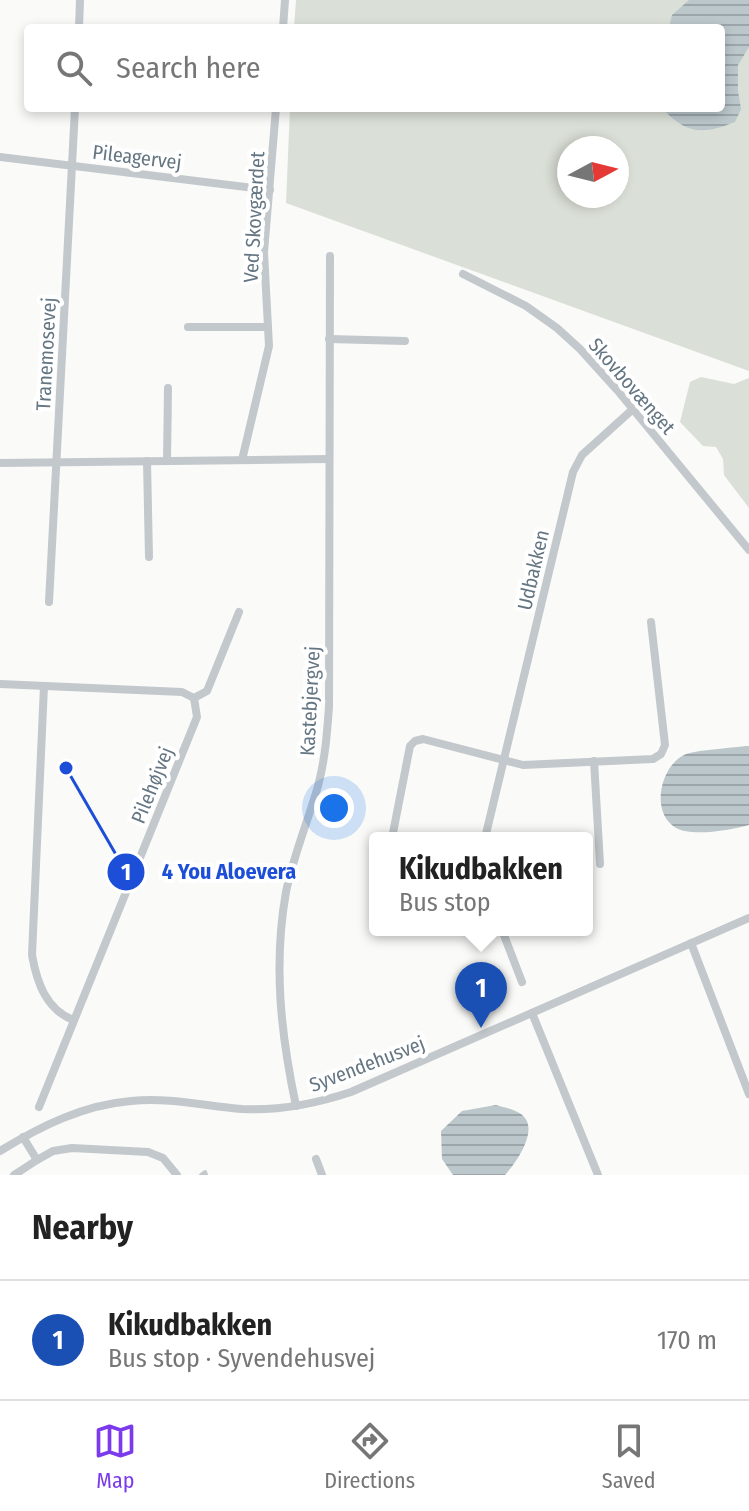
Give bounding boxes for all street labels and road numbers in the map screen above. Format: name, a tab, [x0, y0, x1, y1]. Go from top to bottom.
street label: Pileagervej	[91, 140, 183, 174]
street label: Ved Skovgærdet	[239, 150, 269, 283]
street label: Tranemosevej	[31, 297, 61, 411]
street label: Skovbovænget	[584, 333, 681, 439]
street label: Udbakken	[512, 528, 554, 612]
street label: Kastebjergvej	[295, 645, 325, 757]
street label: Pilehøjvej	[126, 743, 178, 827]
street label: Syvendehusvej	[306, 1031, 428, 1097]

